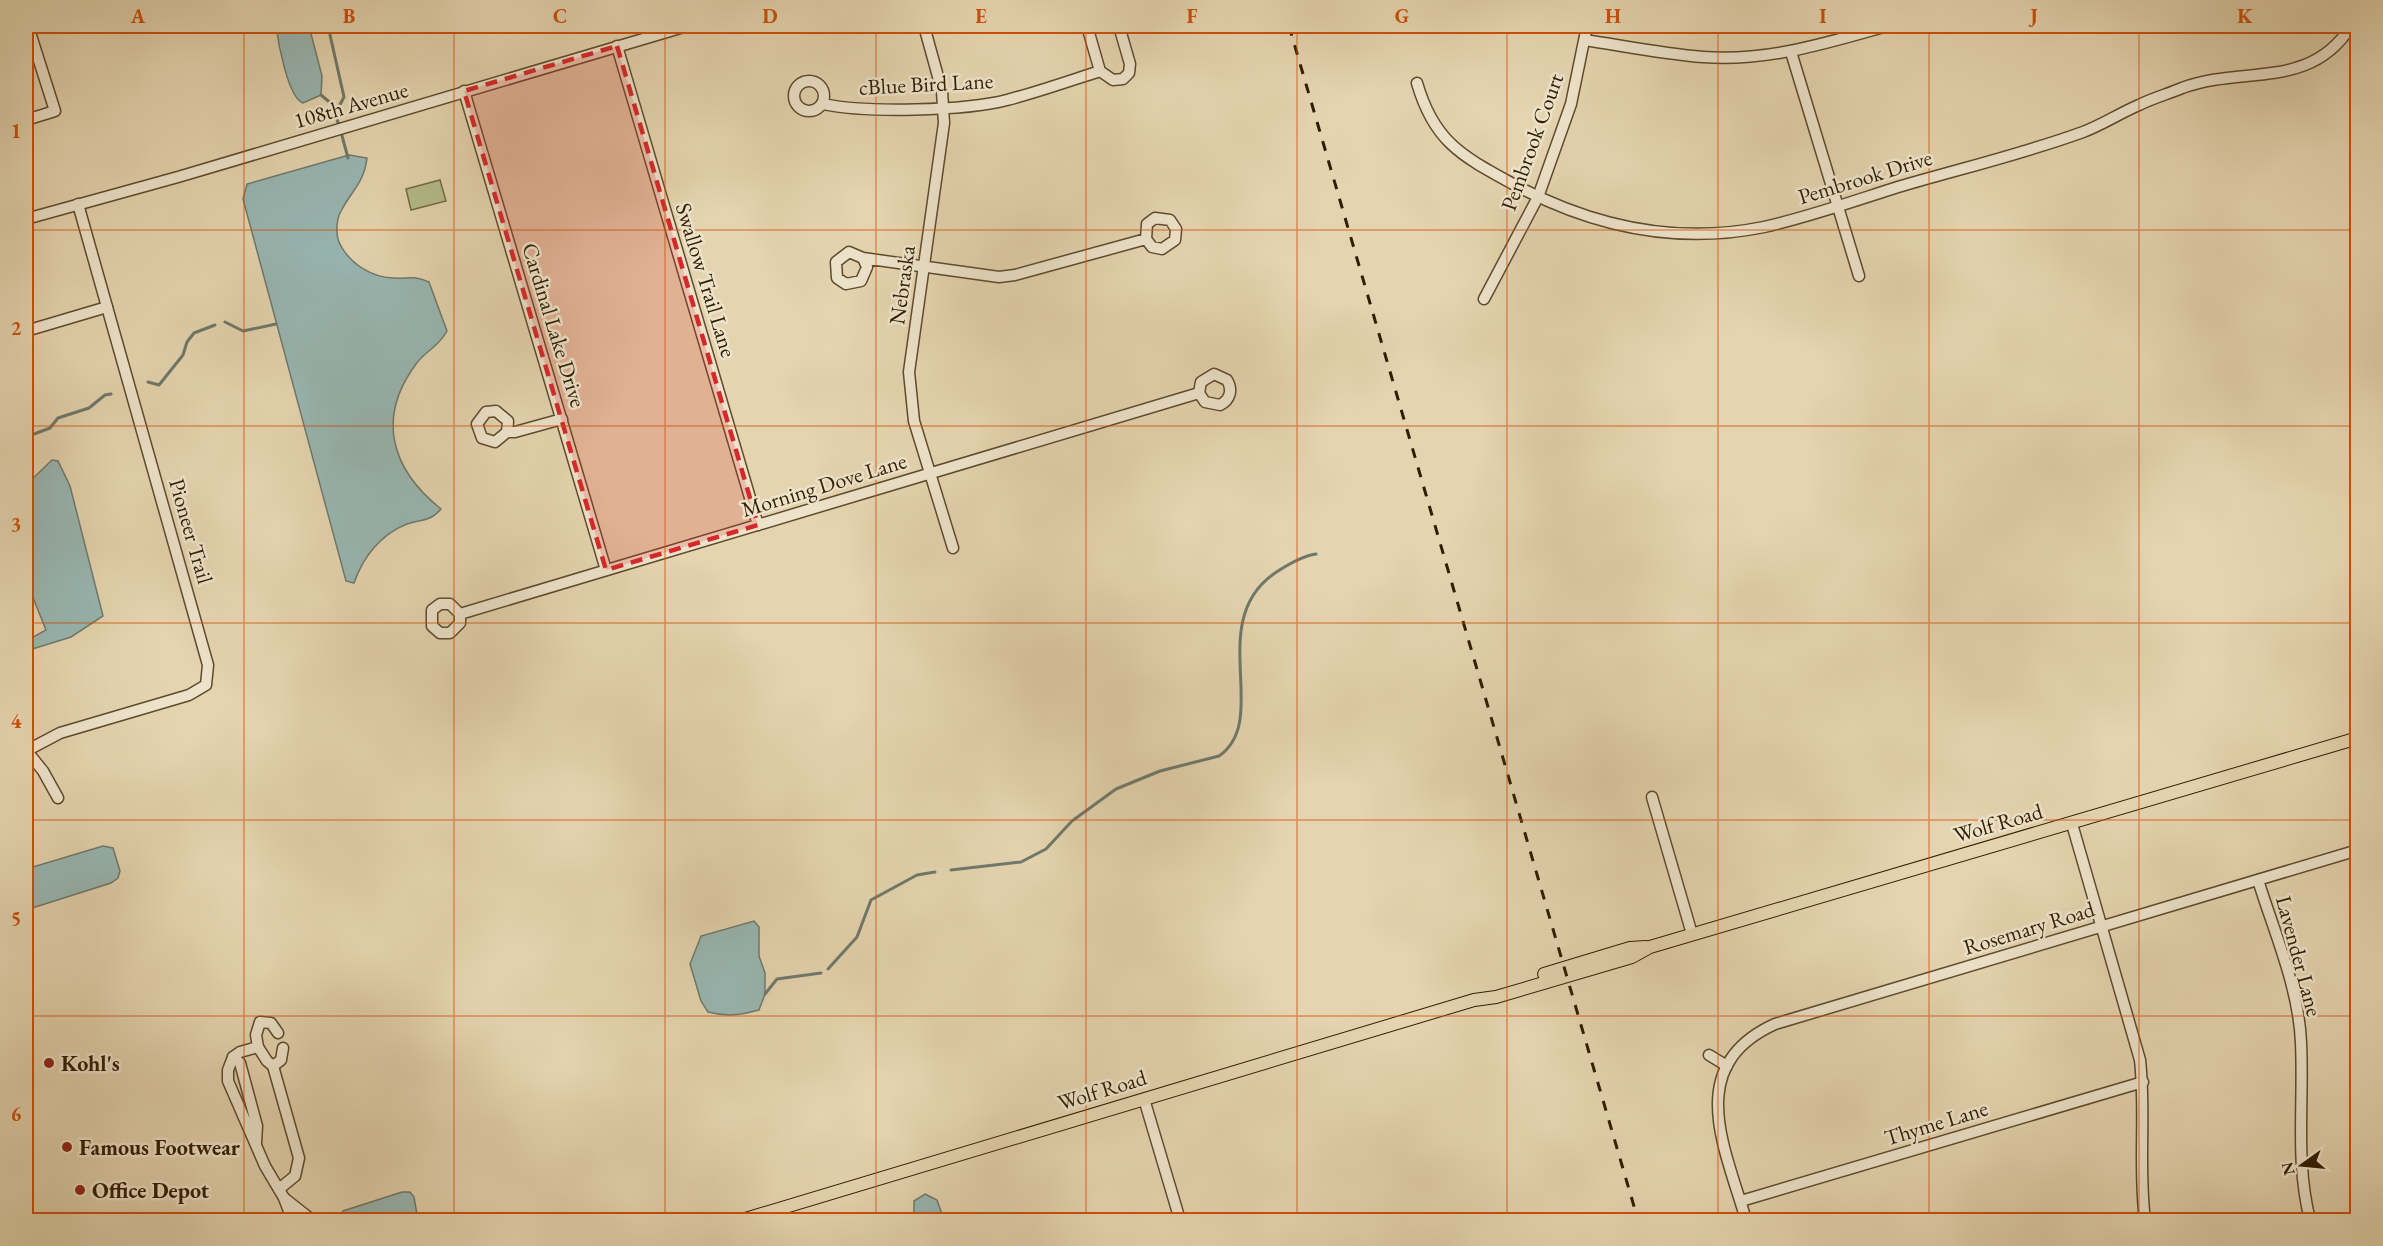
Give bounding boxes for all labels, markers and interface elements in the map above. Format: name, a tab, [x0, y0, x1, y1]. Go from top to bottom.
text: A	[130, 3, 146, 29]
text: B	[343, 3, 355, 29]
text: C	[553, 3, 567, 29]
text: D	[762, 3, 778, 29]
text: E	[975, 3, 987, 29]
text: F	[1187, 3, 1198, 29]
text: G	[1395, 3, 1409, 29]
text: H	[1605, 3, 1621, 29]
text: I	[1819, 3, 1827, 29]
text: J	[2028, 3, 2038, 29]
text: K	[2237, 3, 2253, 29]
street label: cBlue Bird Lane	[858, 66, 994, 102]
street label: Pembrook Court	[1494, 69, 1570, 215]
street label: 108th Avenue	[291, 75, 412, 135]
text: 1	[11, 118, 21, 144]
street label: Pembrook Drive	[1794, 143, 1936, 211]
street label: Swallow Trail Lane	[669, 199, 743, 361]
street label: Cardinal Lake Drive	[515, 239, 593, 411]
street label: Nebraska	[882, 243, 922, 326]
text: 2	[11, 315, 22, 341]
street label: Morning Dove Lane	[738, 446, 911, 524]
street label: Pioneer Trail	[162, 475, 220, 587]
text: 3	[11, 511, 21, 537]
text: 4	[11, 708, 22, 734]
street label: Wolf Road	[1950, 796, 2047, 850]
street label: Lavender Lane	[2269, 892, 2329, 1020]
street label: Rosemary Road	[1960, 894, 2099, 962]
text: 5	[11, 905, 21, 931]
place label: Kohl's	[61, 1049, 120, 1078]
marker: Kohl's	[42, 1056, 56, 1070]
street label: Wolf Road	[1054, 1063, 1151, 1117]
street label: Thyme Lane	[1881, 1093, 1992, 1152]
text: 6	[11, 1101, 22, 1127]
place label: Famous Footwear	[79, 1133, 241, 1162]
north arrow	[2272, 1135, 2332, 1195]
marker: Famous Footwear	[60, 1140, 74, 1154]
text: N	[2276, 1160, 2300, 1178]
place label: Office Depot	[92, 1176, 210, 1205]
marker: Office Depot	[73, 1183, 87, 1197]

